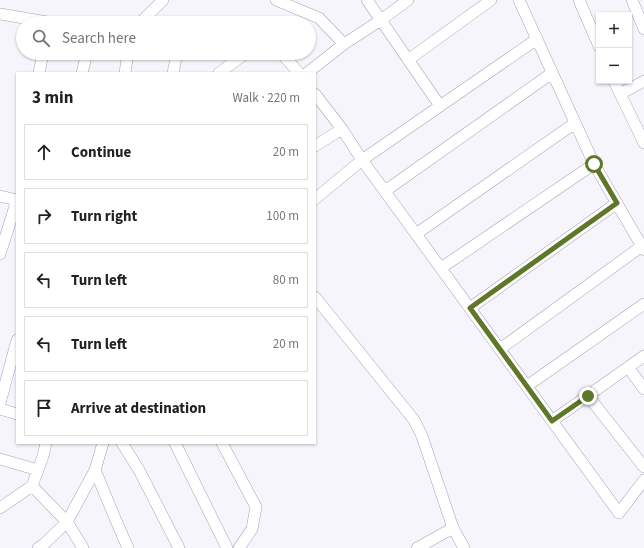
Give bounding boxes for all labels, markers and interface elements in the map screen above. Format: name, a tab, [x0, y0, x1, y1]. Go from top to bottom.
map controls	[596, 12, 632, 84]
button: +	[596, 12, 632, 48]
search box	[16, 16, 316, 60]
icon: search	[30, 27, 52, 49]
text: Search here	[62, 28, 136, 49]
button: −	[596, 48, 632, 84]
text: 3 min	[32, 86, 73, 110]
text: Walk · 220 m	[232, 89, 300, 107]
icon: ahead	[33, 141, 55, 163]
text: Continue	[71, 142, 131, 163]
text: 20 m	[273, 143, 299, 161]
route start	[585, 155, 603, 173]
icon: right	[33, 205, 55, 227]
text: Turn right	[71, 206, 137, 227]
text: 100 m	[266, 207, 299, 225]
icon: left	[33, 269, 55, 291]
text: Turn left	[71, 270, 127, 291]
text: 80 m	[273, 271, 299, 289]
icon: left	[33, 333, 55, 355]
text: Turn left	[71, 334, 127, 355]
text: 20 m	[273, 335, 299, 353]
route end	[579, 387, 597, 405]
icon: arrive	[33, 397, 55, 419]
text: Arrive at destination	[71, 398, 206, 419]

